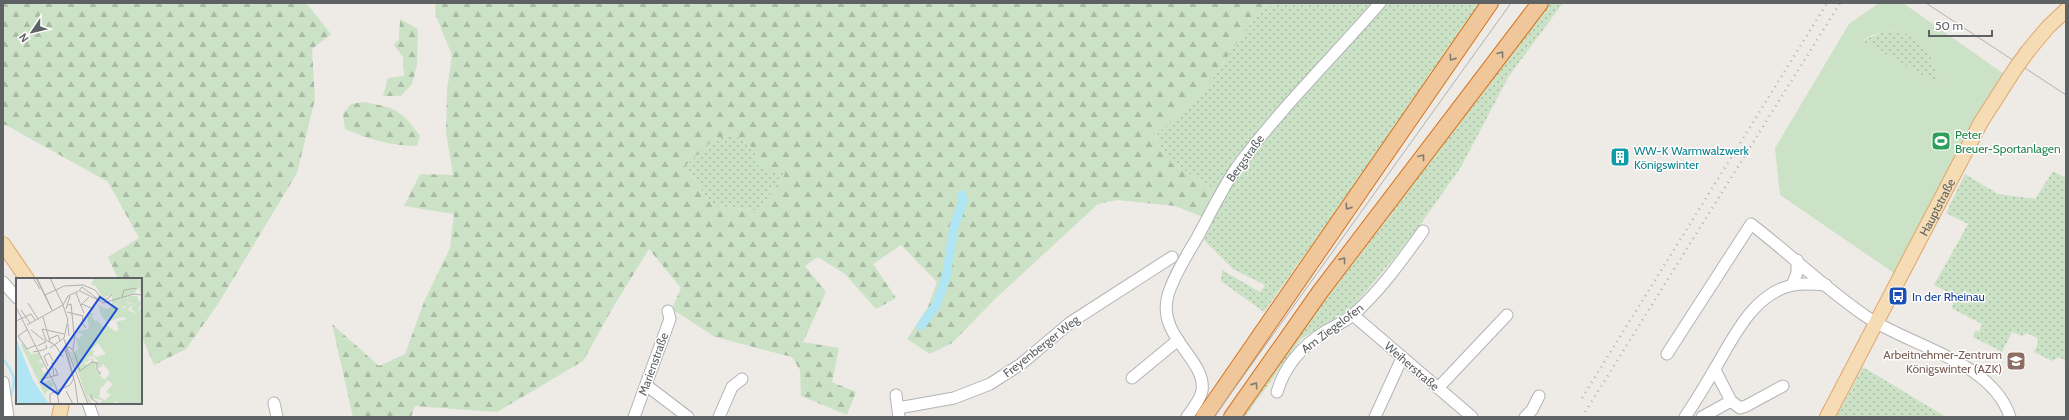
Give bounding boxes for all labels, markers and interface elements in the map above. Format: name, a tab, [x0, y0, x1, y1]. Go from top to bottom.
north arrow	[12, 12, 52, 52]
scale bar	[1929, 12, 1992, 38]
text: 50 m	[1935, 18, 1963, 33]
text: N	[16, 31, 32, 45]
one-way arrow	[1496, 51, 1503, 58]
one-way arrow	[1449, 54, 1457, 61]
place label: Peter Breuer-Sportanlagen	[1955, 127, 2061, 156]
sports icon: Peter Breuer-Sportanlagen	[1930, 130, 1952, 152]
street label: Bergstraße	[1223, 132, 1267, 184]
place label: WW-K Warmwalzwerk Königswinter	[1634, 143, 1750, 172]
building icon: WW-K Warmwalzwerk Königswinter	[1609, 146, 1631, 168]
one-way arrow	[1417, 155, 1424, 162]
street label: Hauptstraße	[1916, 176, 1958, 238]
one-way arrow	[1346, 202, 1353, 209]
one-way arrow	[1338, 258, 1345, 265]
inset map	[16, 278, 142, 404]
bus stop icon: In der Rheinau	[1887, 285, 1909, 307]
place label: In der Rheinau	[1912, 289, 1985, 304]
street label: Am Ziegelofen	[1298, 300, 1366, 356]
street label: Freyenberger Weg	[1000, 311, 1083, 380]
street label: Marienstraße	[635, 330, 671, 398]
street label: Weiherstraße	[1382, 338, 1442, 394]
place label: Arbeitnehmer-Zentrum Königswinter (AZK)	[1883, 347, 2002, 376]
school or university icon: Arbeitnehmer-Zentrum Königswinter (AZK)	[2005, 350, 2027, 372]
one-way arrow	[1250, 382, 1258, 389]

